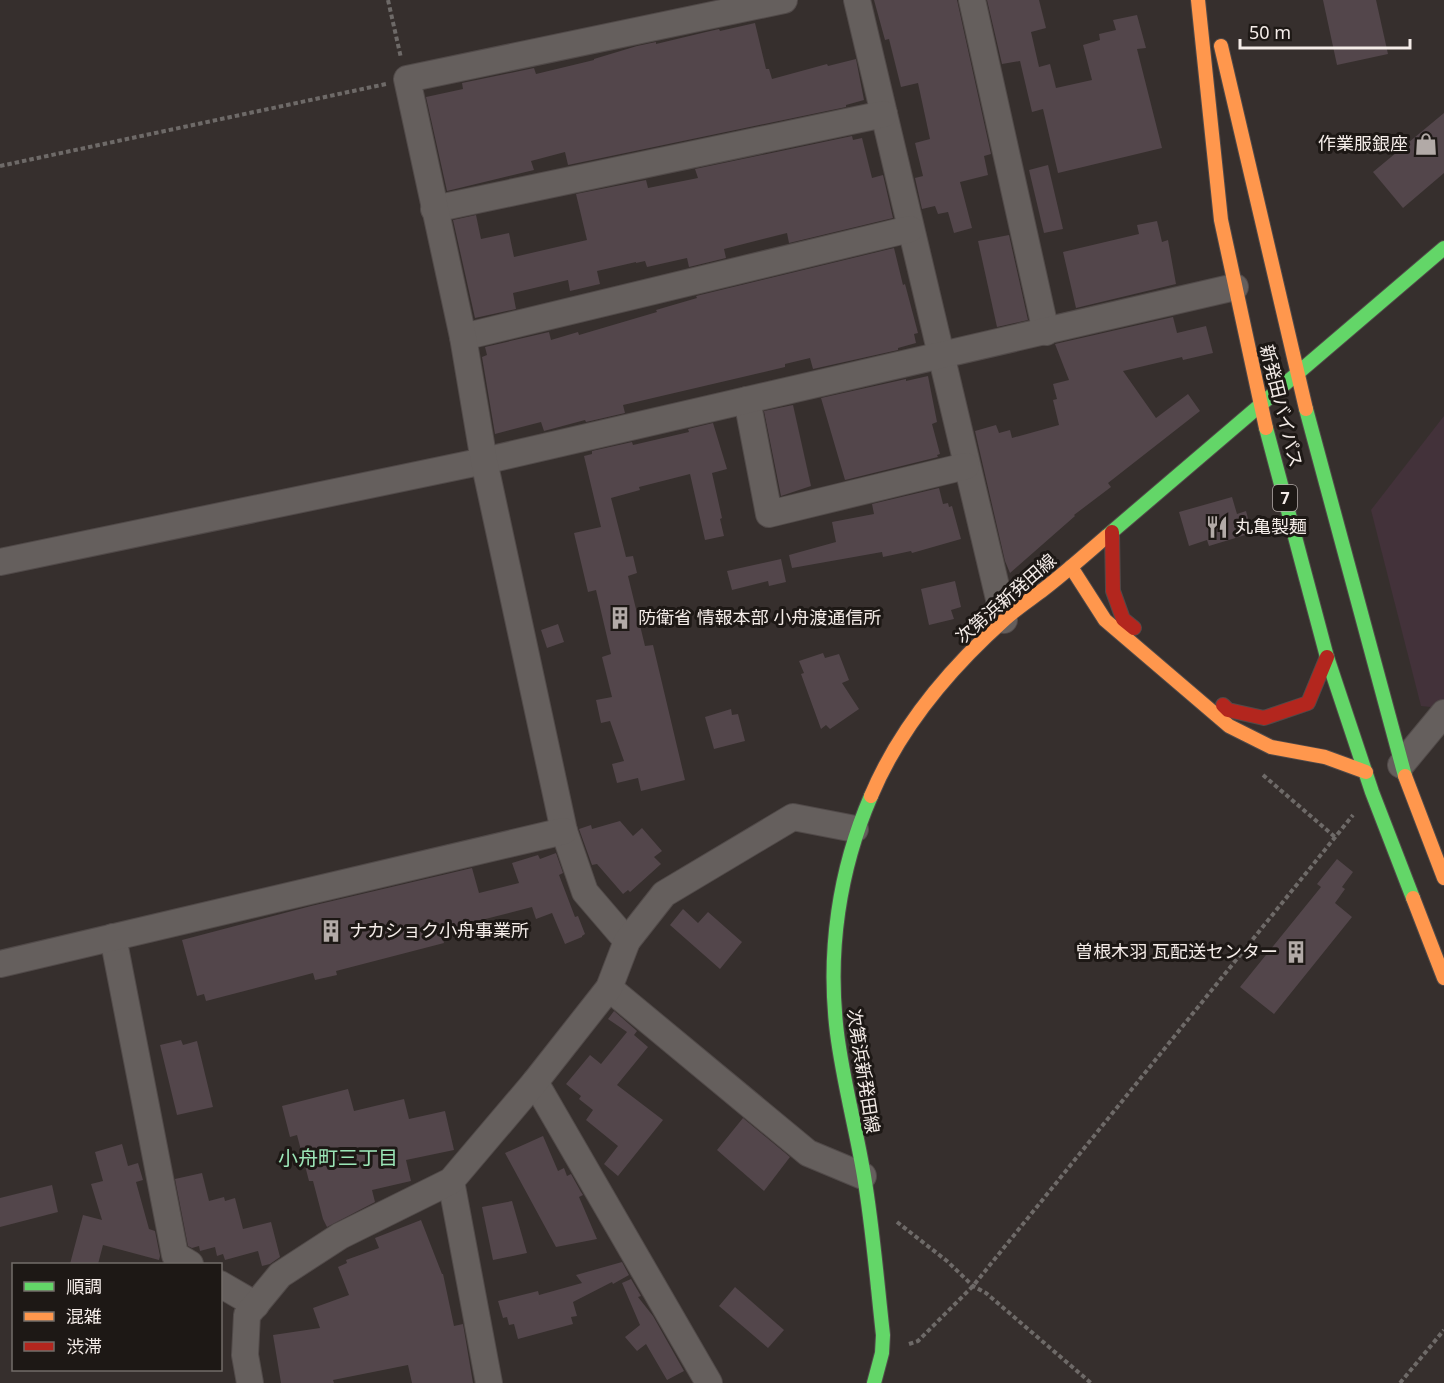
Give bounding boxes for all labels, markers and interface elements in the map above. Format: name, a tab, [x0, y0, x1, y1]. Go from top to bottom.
scale bar	[1240, 12, 1410, 50]
text: 50 m	[1249, 20, 1291, 44]
place label: 作業服銀座	[1318, 131, 1408, 155]
shop icon: 作業服銀座	[1413, 131, 1439, 157]
street label: 新発田バイパス	[1255, 342, 1309, 470]
road number: 7	[1273, 485, 1297, 511]
restaurant icon: 丸亀製麺	[1204, 514, 1230, 540]
place label: 丸亀製麺	[1235, 514, 1307, 538]
street label: 次第浜新発田線	[950, 548, 1061, 649]
building icon: 防衛省 情報本部 小舟渡通信所	[607, 605, 633, 631]
place label: 防衛省 情報本部 小舟渡通信所	[638, 605, 881, 629]
building icon: ナカショク小舟事業所	[318, 918, 344, 944]
place label: ナカショク小舟事業所	[349, 918, 529, 942]
place label: 曽根木羽 瓦配送センター	[1075, 939, 1278, 963]
building icon: 曽根木羽 瓦配送センター	[1283, 939, 1309, 965]
street label: 次第浜新発田線	[842, 1007, 886, 1135]
district label: 小舟町三丁目	[278, 1144, 398, 1171]
legend	[12, 1263, 222, 1371]
text: 順調	[66, 1274, 102, 1298]
text: 混雑	[66, 1304, 102, 1328]
text: 渋滞	[66, 1334, 102, 1358]

